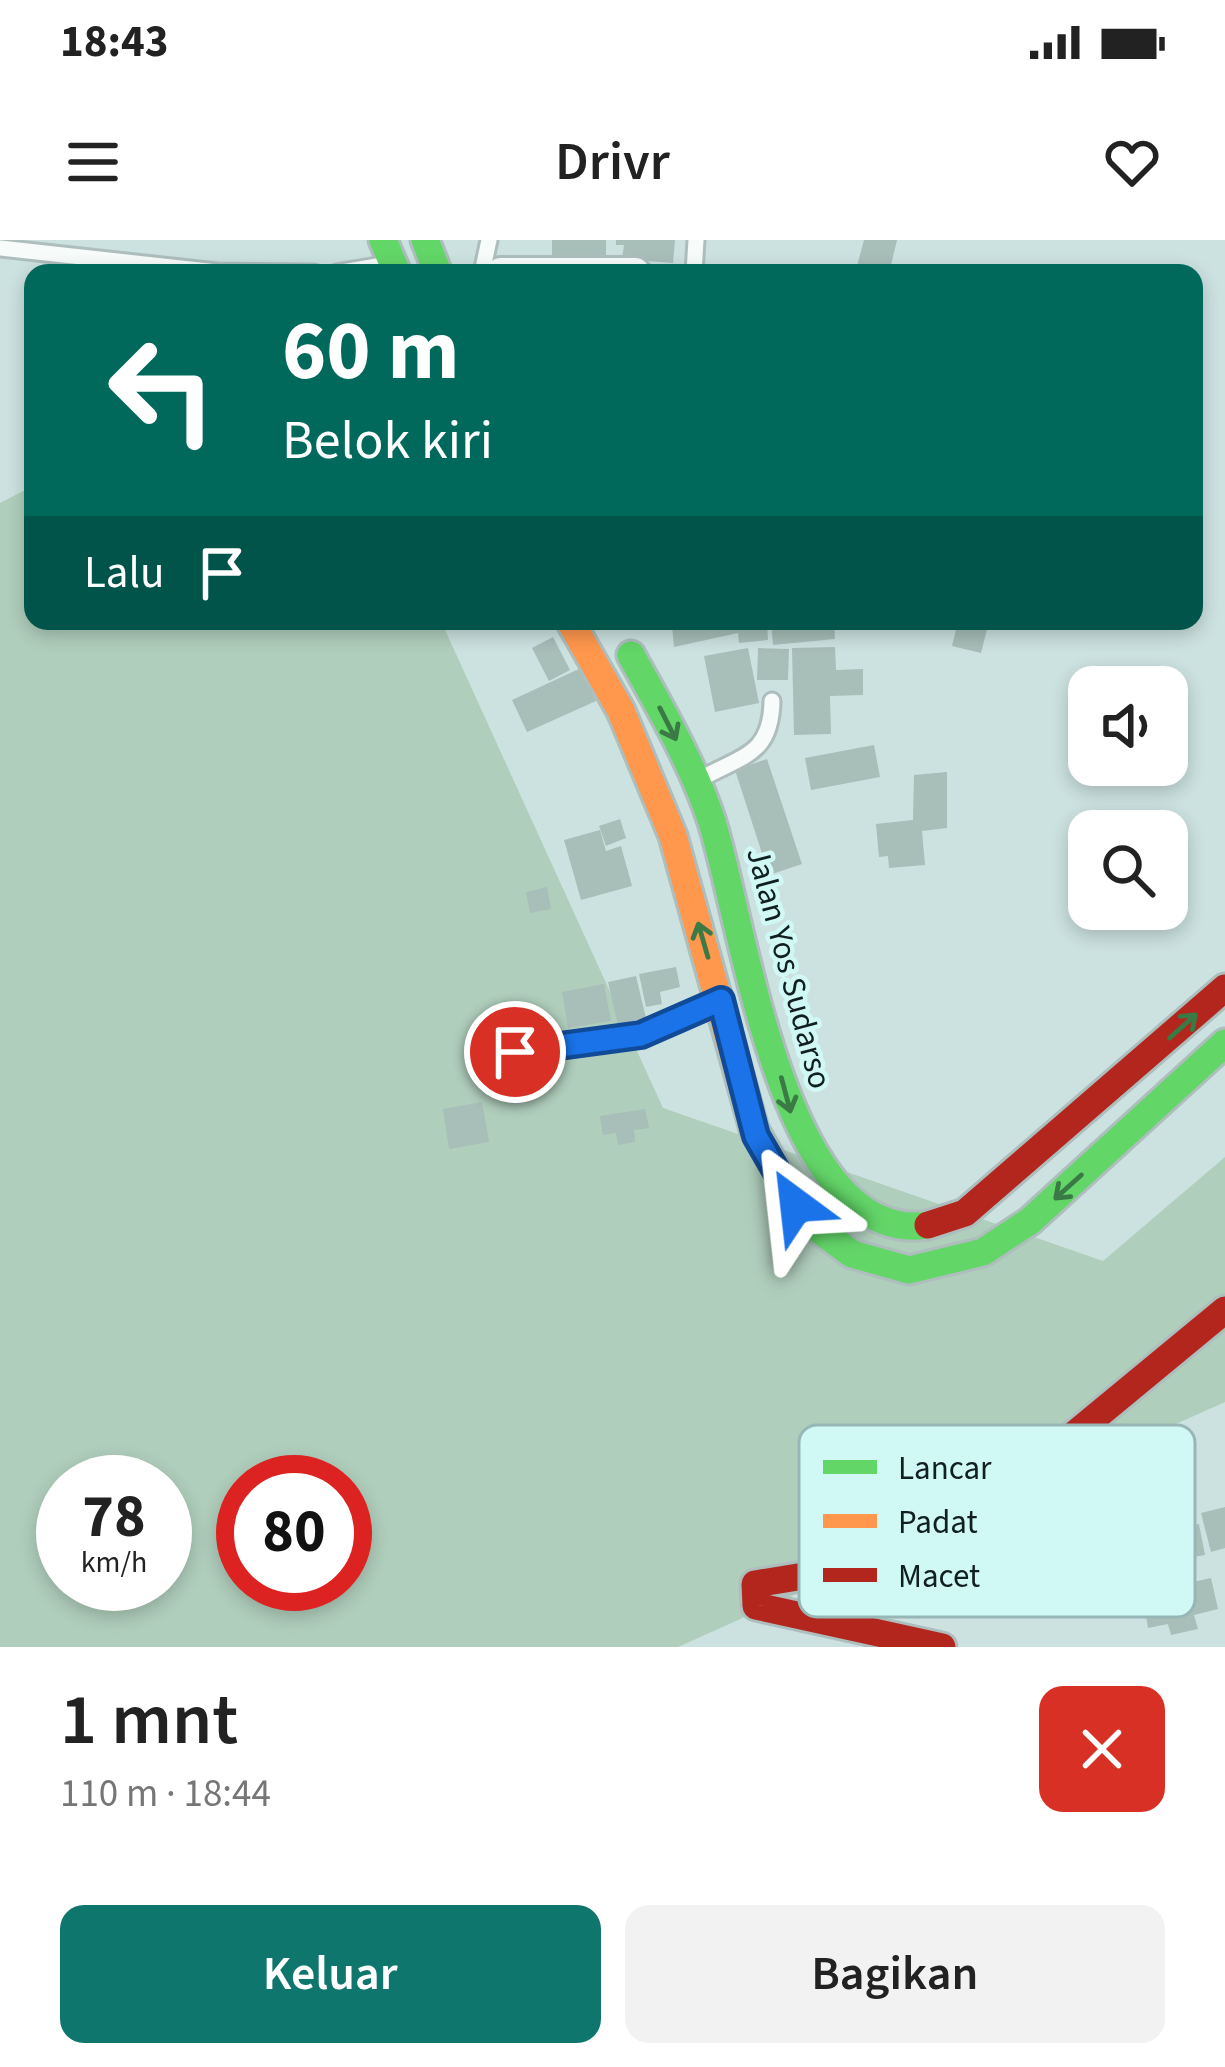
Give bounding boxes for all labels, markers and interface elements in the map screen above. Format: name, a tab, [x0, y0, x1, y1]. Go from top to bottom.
text: 18:43	[60, 10, 169, 74]
text: Drivr	[555, 124, 670, 201]
icon: menu	[60, 129, 126, 195]
icon: heart	[1099, 129, 1165, 195]
text: 60 m	[282, 292, 460, 412]
icon: left	[84, 312, 240, 468]
text: Belok kiri	[282, 403, 493, 480]
icon: arrive	[189, 540, 255, 606]
text: Lalu	[84, 541, 165, 605]
map controls	[1068, 666, 1188, 930]
button: sound	[1068, 666, 1188, 786]
one-way arrow	[657, 706, 680, 741]
button: search	[1068, 810, 1188, 930]
street label: Jalan Yos Sudarso	[734, 842, 844, 1094]
one-way arrow	[691, 922, 713, 960]
pin	[464, 1001, 566, 1103]
one-way arrow	[1167, 1013, 1197, 1040]
icon: arrive	[482, 1019, 548, 1085]
one-way arrow	[776, 1075, 798, 1113]
position arrow	[733, 1142, 859, 1268]
one-way arrow	[1053, 1173, 1083, 1200]
legend	[799, 1425, 1195, 1617]
text: Lancar	[898, 1445, 992, 1492]
speed limit sign: 80	[216, 1455, 372, 1611]
text: 78	[82, 1475, 146, 1560]
text: Padat	[898, 1499, 978, 1546]
text: km/h	[81, 1541, 147, 1584]
text: Macet	[898, 1553, 980, 1600]
text: 1 mnt	[60, 1669, 238, 1772]
button: close	[1039, 1686, 1165, 1812]
text: 110 m · 18:44	[60, 1766, 271, 1822]
button: Keluar	[60, 1905, 601, 2043]
button: Bagikan	[625, 1905, 1165, 2043]

